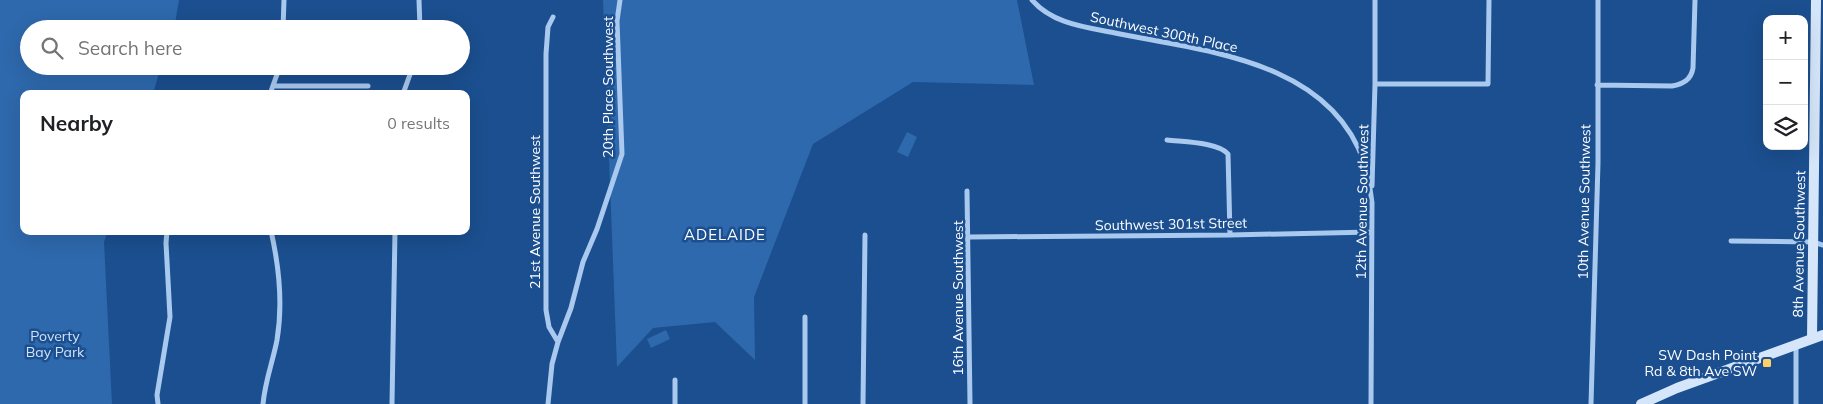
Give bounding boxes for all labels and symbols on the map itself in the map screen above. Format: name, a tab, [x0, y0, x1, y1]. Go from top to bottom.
street label: Southwest 300th Place	[1089, 8, 1239, 56]
street label: 20th Place Southwest	[599, 16, 617, 158]
street label: 12th Avenue Southwest	[1352, 124, 1372, 280]
street label: 10th Avenue Southwest	[1574, 124, 1594, 280]
street label: 21st Avenue Southwest	[526, 135, 544, 289]
street label: 8th Avenue Southwest	[1789, 170, 1809, 318]
street label: Southwest 301st Street	[1095, 214, 1247, 234]
street label: 16th Avenue Southwest	[949, 220, 967, 376]
district label: ADELAIDE	[684, 225, 766, 244]
park label: Poverty Bay Park	[26, 327, 85, 361]
place label: SW Dash Point Rd & 8th Ave SW	[1645, 346, 1757, 380]
marker: SW Dash Point Rd & 8th Ave SW	[1761, 357, 1773, 369]

